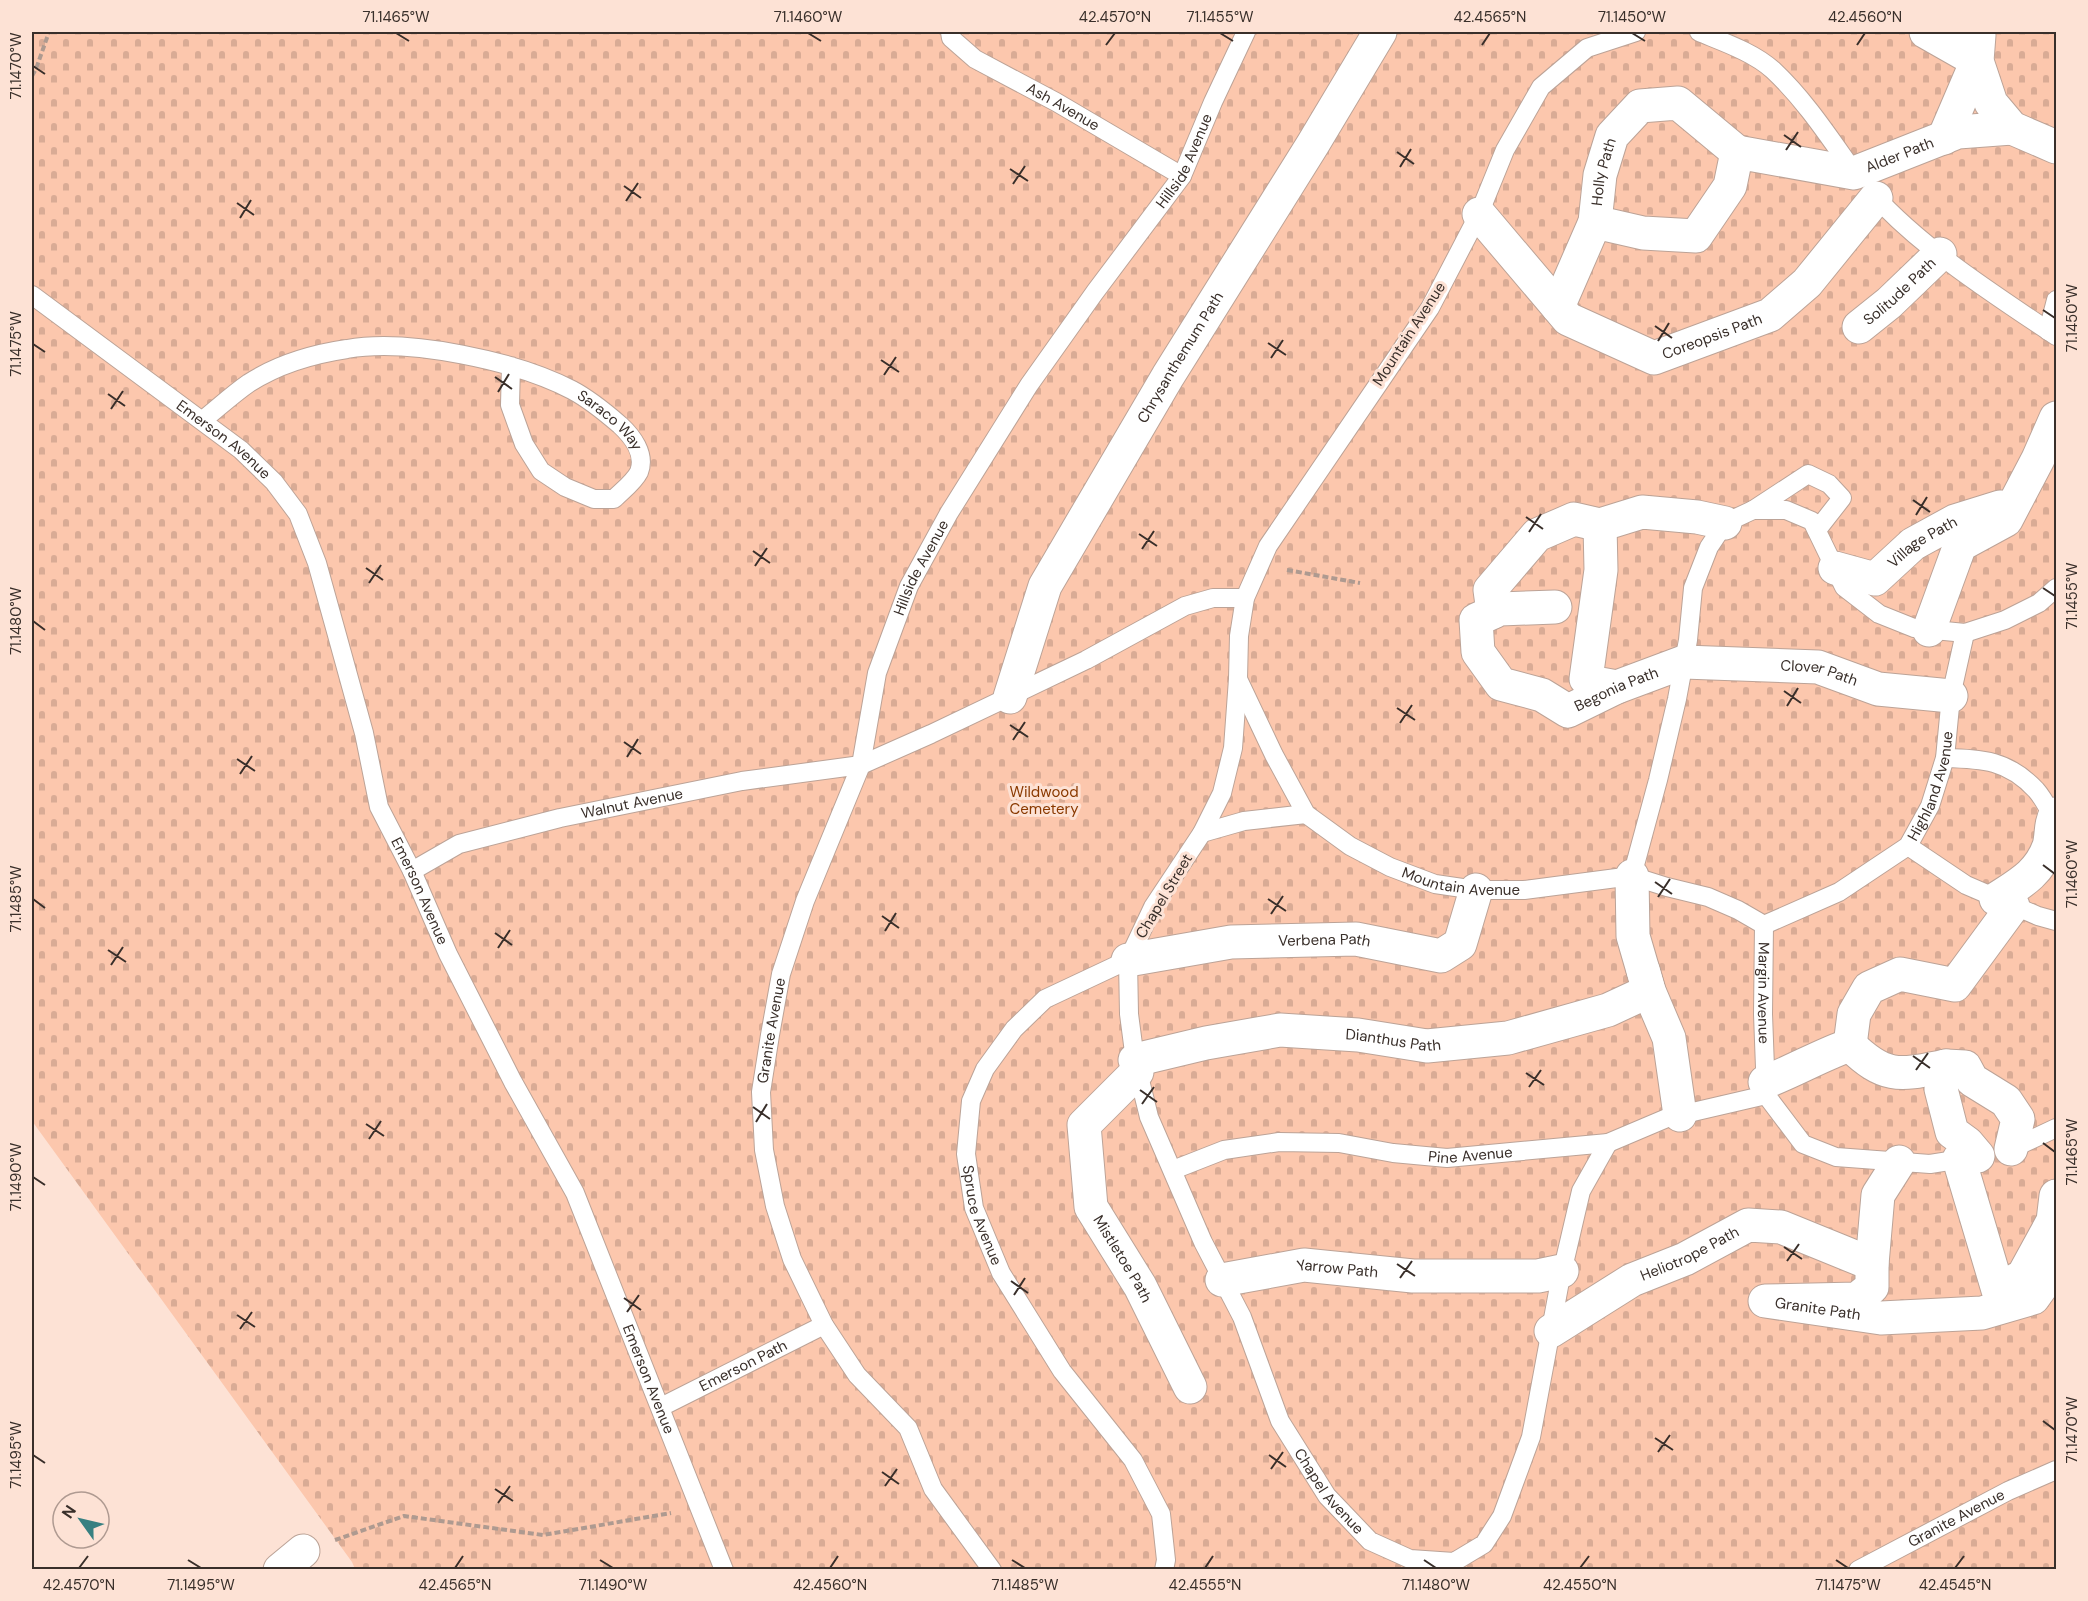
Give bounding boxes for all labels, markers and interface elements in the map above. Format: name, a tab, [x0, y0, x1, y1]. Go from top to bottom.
text: 71.1465°W	[362, 7, 430, 27]
text: 71.1460°W	[774, 7, 843, 27]
text: 42.4570°N	[1079, 7, 1151, 27]
text: 71.1455°W	[1186, 7, 1254, 27]
text: 42.4565°N	[1454, 7, 1526, 27]
text: 71.1450°W	[1598, 7, 1667, 27]
text: 42.4560°N	[1828, 7, 1902, 27]
text: 71.1470°W	[6, 32, 26, 99]
street label: Ash Avenue	[1023, 78, 1103, 135]
street label: Hillside Avenue	[1151, 111, 1217, 212]
street label: Alder Path	[1863, 133, 1937, 178]
street label: Holly Path	[1587, 136, 1621, 207]
street label: Solitude Path	[1859, 253, 1940, 330]
street label: Mountain Avenue	[1368, 278, 1450, 390]
text: 71.1450°W	[2062, 283, 2082, 352]
street label: Chrysanthemum Path	[1133, 288, 1228, 427]
street label: Coreopsis Path	[1659, 309, 1765, 364]
text: 71.1475°W	[6, 311, 26, 377]
street label: Saraco Way	[573, 385, 648, 454]
street label: Emerson Avenue	[172, 395, 275, 484]
street label: Village Path	[1883, 512, 1961, 572]
street label: Hillside Avenue	[889, 516, 953, 618]
text: 71.1455°W	[2062, 562, 2082, 630]
text: 71.1480°W	[6, 586, 26, 655]
street label: Clover Path	[1780, 656, 1860, 691]
street label: Begonia Path	[1571, 662, 1661, 716]
street label: Highland Avenue	[1903, 730, 1958, 844]
park label: Wildwood Cemetery	[1009, 782, 1079, 819]
street label: Walnut Avenue	[579, 783, 685, 823]
street label: Emerson Avenue	[386, 834, 453, 948]
text: 71.1460°W	[2062, 839, 2082, 908]
street label: Chapel Street	[1131, 850, 1197, 942]
street label: Mountain Avenue	[1399, 862, 1520, 900]
text: 71.1485°W	[6, 865, 26, 933]
street label: Verbena Path	[1278, 929, 1372, 952]
street label: Margin Avenue	[1753, 942, 1774, 1044]
street label: Granite Avenue	[753, 976, 790, 1085]
street label: Dianthus Path	[1345, 1024, 1442, 1056]
text: 71.1465°W	[2062, 1118, 2082, 1186]
text: 71.1490°W	[6, 1142, 26, 1211]
street label: Pine Avenue	[1427, 1142, 1513, 1168]
street label: Spruce Avenue	[958, 1164, 1007, 1268]
street label: Mistletoe Path	[1088, 1211, 1157, 1306]
street label: Heliotrope Path	[1637, 1222, 1742, 1286]
street label: Yarrow Path	[1295, 1255, 1379, 1282]
street label: Granite Path	[1774, 1293, 1862, 1325]
street label: Emerson Avenue	[618, 1322, 679, 1437]
street label: Emerson Path	[696, 1335, 790, 1396]
text: 71.1470°W	[2062, 1396, 2082, 1463]
text: 71.1495°W	[6, 1421, 26, 1489]
street label: Chapel Avenue	[1290, 1444, 1368, 1539]
street label: Granite Avenue	[1904, 1485, 2008, 1552]
north arrow	[51, 1490, 111, 1550]
text: N	[57, 1501, 81, 1523]
text: 42.4570°N	[43, 1575, 115, 1595]
text: 71.1495°W	[167, 1575, 235, 1595]
text: 42.4565°N	[419, 1575, 491, 1595]
text: 71.1490°W	[579, 1575, 648, 1595]
text: 42.4560°N	[793, 1575, 867, 1595]
text: 71.1485°W	[991, 1575, 1059, 1595]
text: 42.4555°N	[1169, 1575, 1241, 1595]
text: 71.1480°W	[1402, 1575, 1471, 1595]
text: 42.4550°N	[1543, 1575, 1617, 1595]
text: 71.1475°W	[1815, 1575, 1881, 1595]
text: 42.4545°N	[1919, 1575, 1991, 1595]

